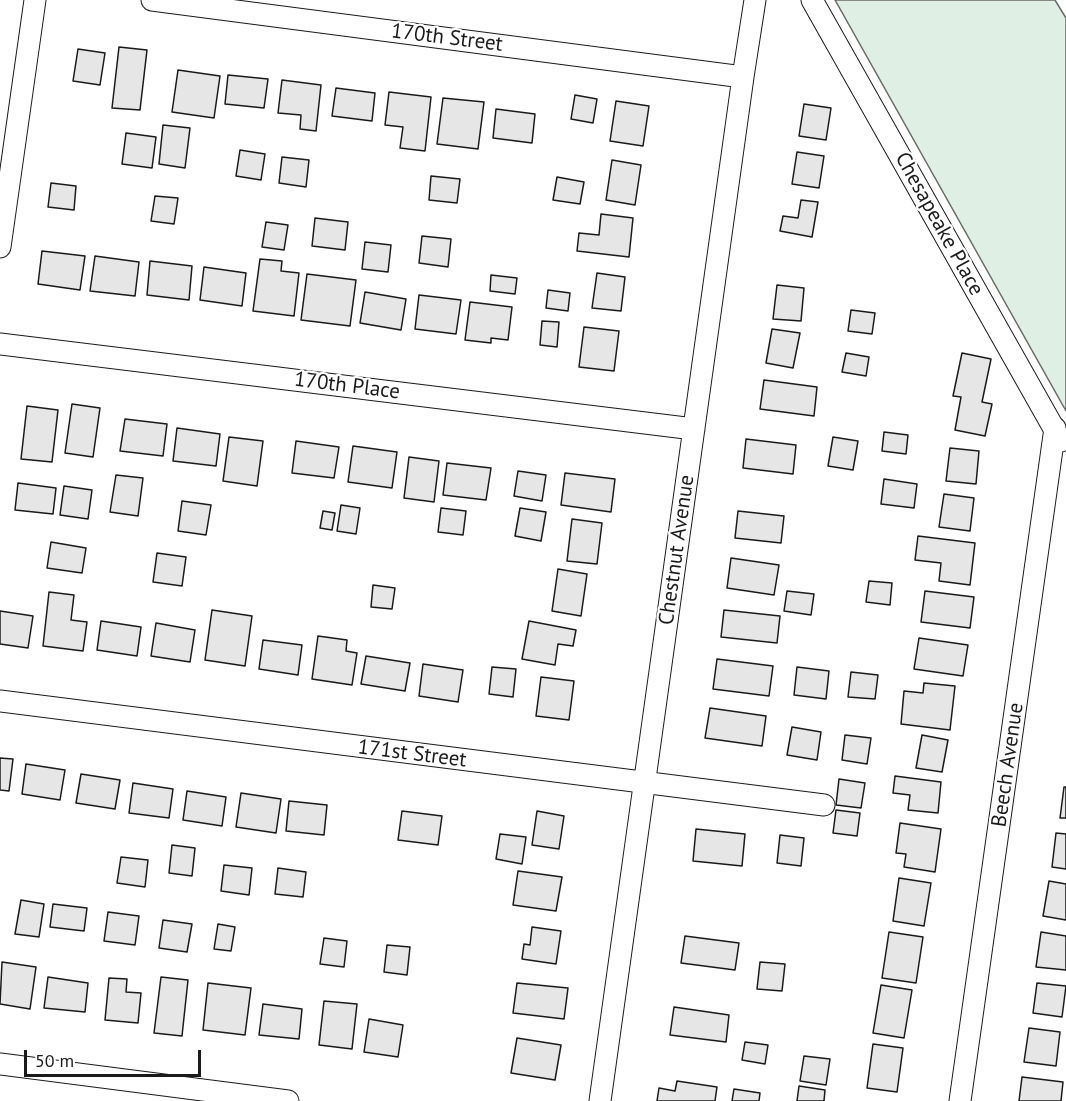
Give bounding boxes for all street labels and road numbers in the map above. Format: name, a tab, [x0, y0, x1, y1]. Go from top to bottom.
street label: 170th Street	[390, 19, 504, 57]
street label: Chesapeake Place	[889, 148, 989, 300]
street label: 170th Place	[293, 367, 401, 405]
street label: Chestnut Avenue	[654, 473, 700, 627]
street label: Beech Avenue	[987, 701, 1029, 829]
street label: 171st Street	[356, 735, 468, 773]

